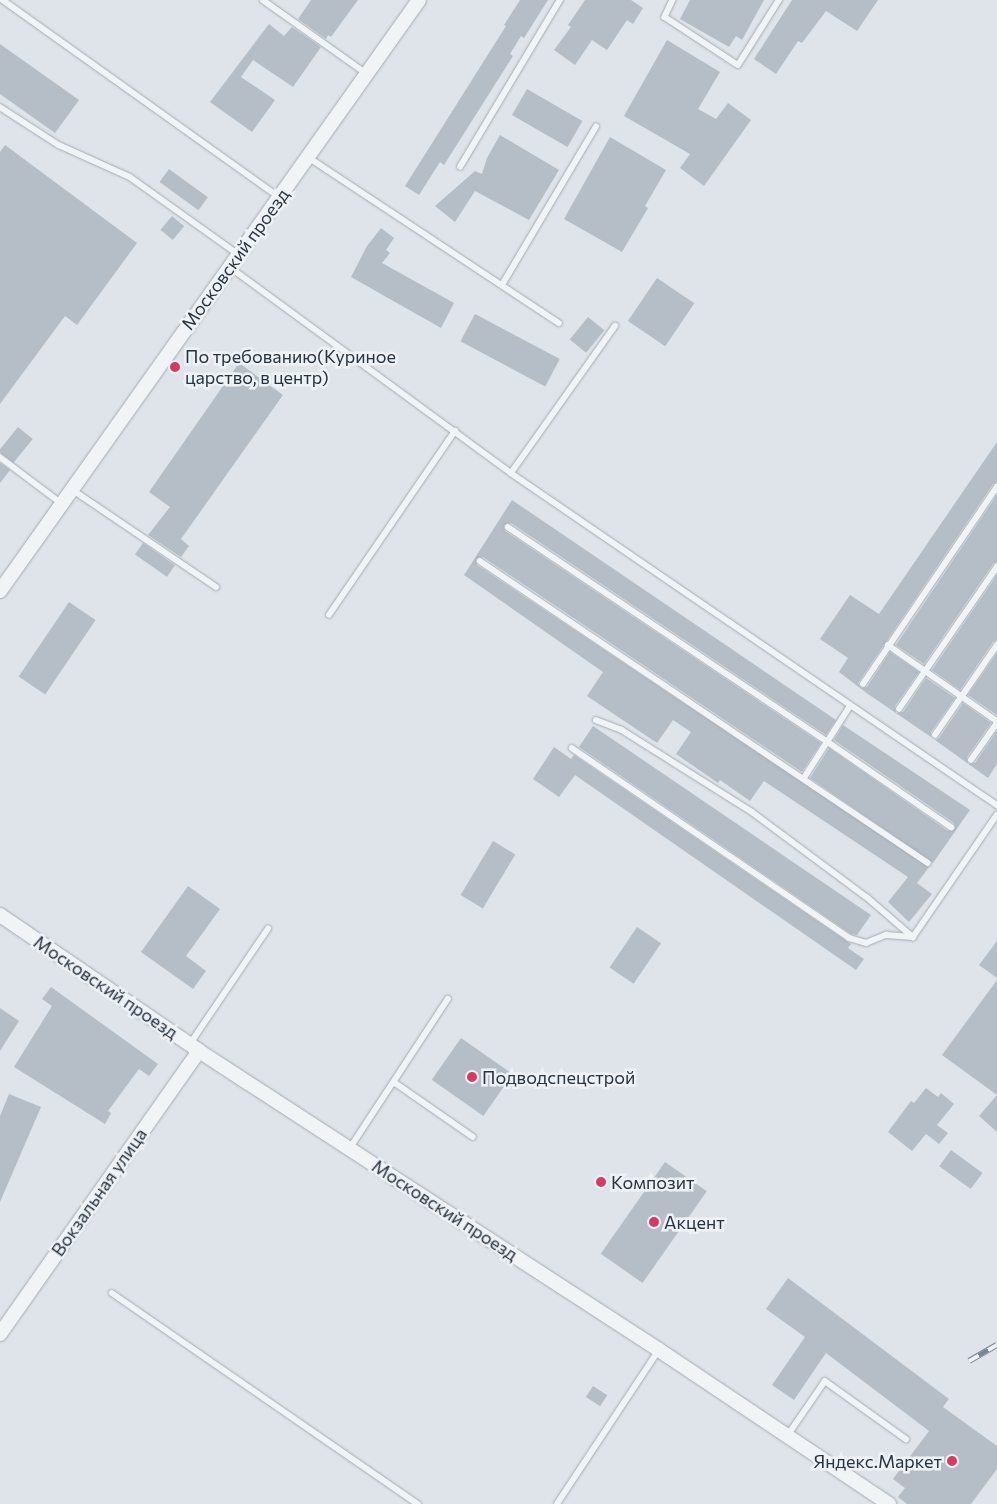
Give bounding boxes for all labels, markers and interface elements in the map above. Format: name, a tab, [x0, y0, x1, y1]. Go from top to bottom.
street label: Московский проезд	[177, 184, 293, 334]
place label: По требованию(Куриное царство, в центр)	[185, 346, 396, 388]
marker: По требованию(Куриное царство, в центр)	[169, 361, 181, 373]
street label: Московский проезд	[30, 931, 182, 1043]
place label: Подводспецстрой	[482, 1066, 635, 1088]
marker: Подводспецстрой	[466, 1071, 478, 1083]
street label: Вокзальная улица	[47, 1124, 151, 1260]
street label: Московский проезд	[368, 1155, 522, 1265]
place label: Композит	[611, 1171, 694, 1193]
marker: Композит	[595, 1176, 607, 1188]
place label: Акцент	[664, 1211, 725, 1233]
marker: Акцент	[648, 1216, 660, 1228]
place label: Яндекс.Маркет	[813, 1450, 942, 1472]
marker: Яндекс.Маркет	[946, 1455, 958, 1467]

